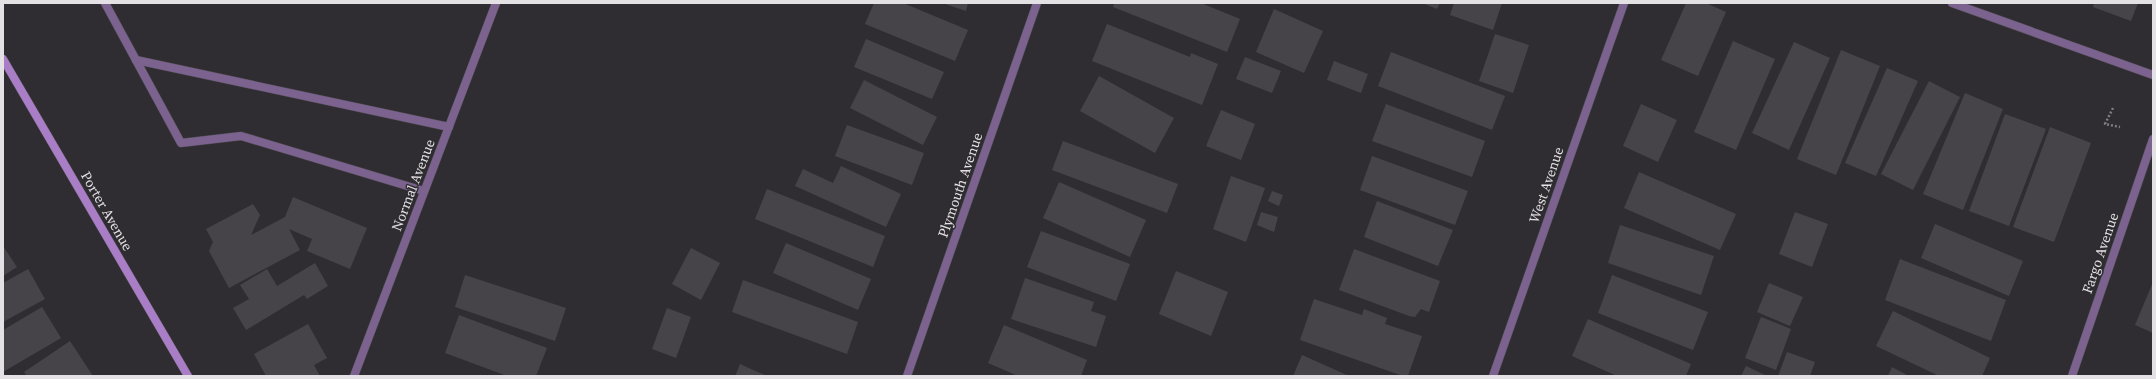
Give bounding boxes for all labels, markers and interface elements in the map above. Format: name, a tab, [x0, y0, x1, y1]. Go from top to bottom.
street label: Plymouth Avenue	[933, 130, 987, 240]
street label: Normal Avenue	[386, 136, 440, 234]
street label: West Avenue	[1524, 144, 1568, 226]
street label: Porter Avenue	[76, 168, 138, 254]
street label: Fargo Avenue	[2077, 210, 2123, 296]

